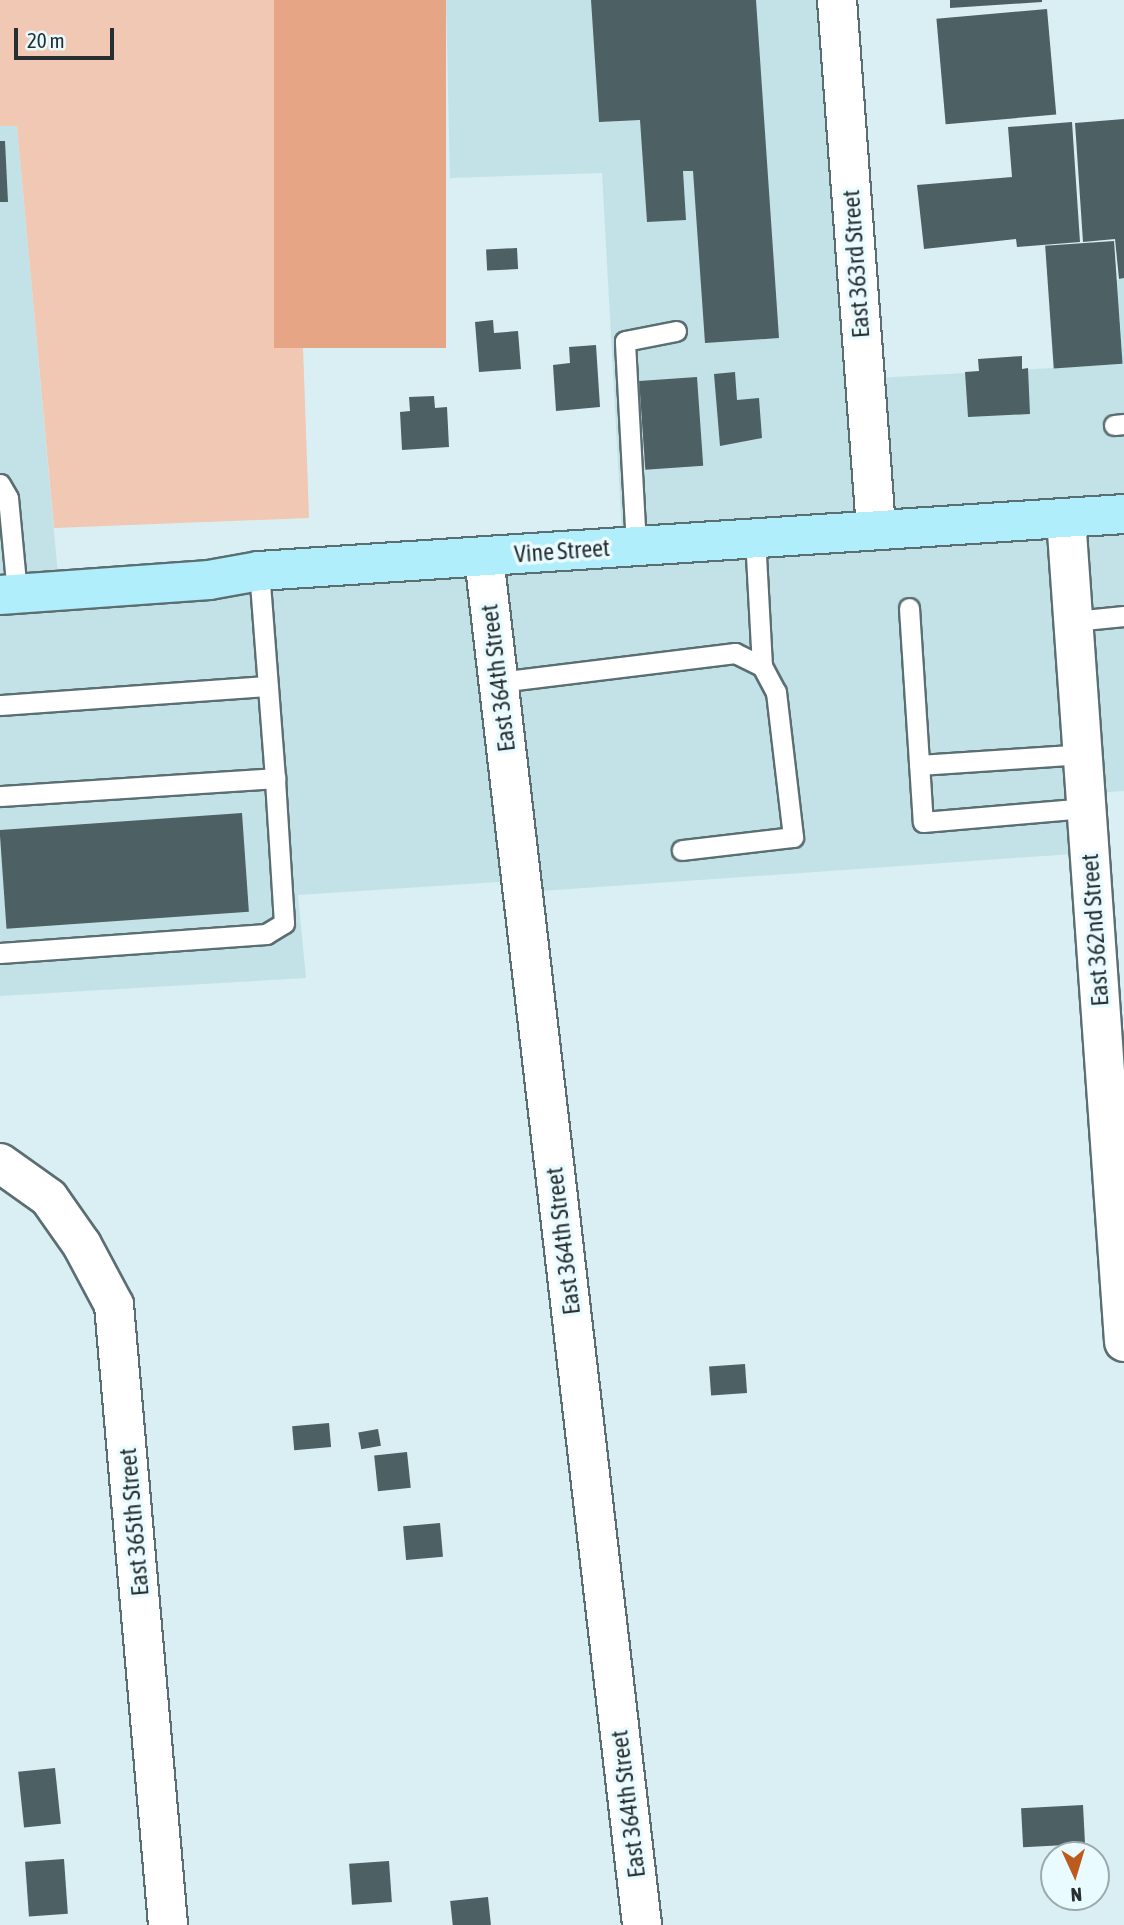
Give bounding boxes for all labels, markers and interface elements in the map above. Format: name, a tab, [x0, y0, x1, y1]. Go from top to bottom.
scale bar	[18, 14, 117, 58]
text: 20 m	[27, 28, 65, 52]
street label: East 363rd Street	[836, 189, 876, 339]
street label: Vine Street	[513, 533, 611, 569]
street label: East 364th Street	[475, 603, 521, 753]
street label: East 362nd Street	[1075, 853, 1115, 1007]
street label: East 364th Street	[540, 1166, 586, 1316]
street label: East 365th Street	[113, 1447, 155, 1597]
street label: East 364th Street	[605, 1729, 651, 1879]
north arrow	[1040, 1841, 1110, 1911]
text: N	[1070, 1884, 1083, 1906]

